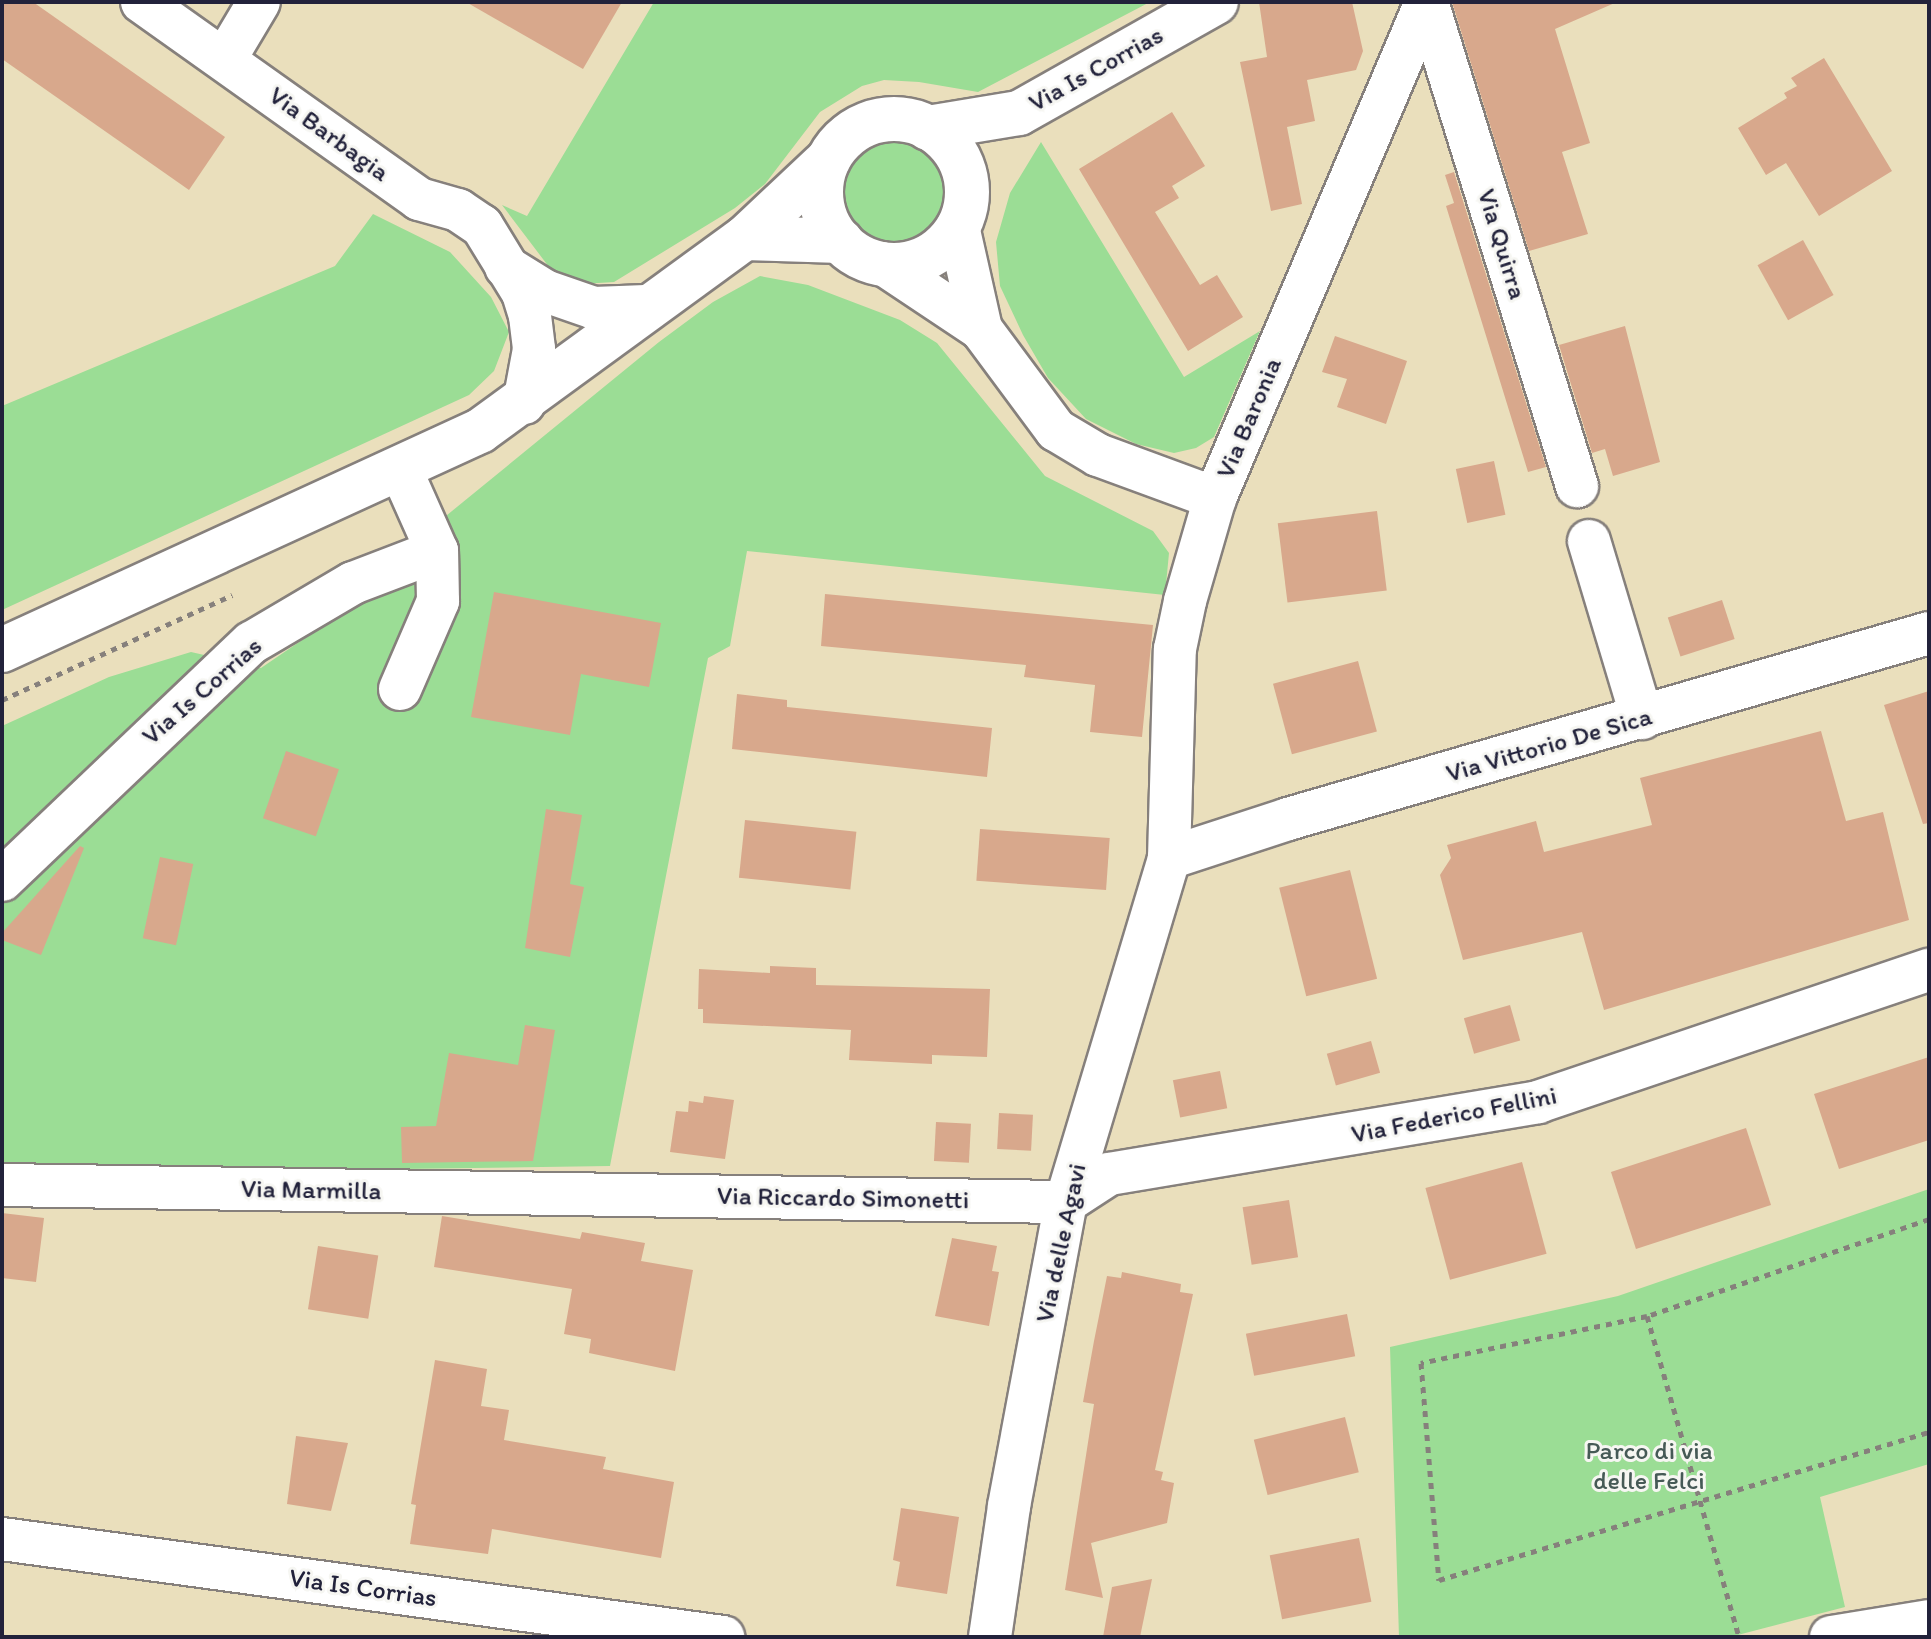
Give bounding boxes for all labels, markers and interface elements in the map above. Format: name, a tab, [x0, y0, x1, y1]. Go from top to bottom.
street label: Via Is Corrias	[1023, 19, 1169, 119]
street label: Via Barbagia	[263, 80, 395, 188]
street label: Via Quirra	[1470, 185, 1534, 303]
street label: Via Baronia	[1210, 353, 1288, 483]
street label: Via Is Corrias	[135, 630, 269, 752]
street label: Via Vittorio De Sica	[1443, 701, 1655, 789]
street label: Via Federico Fellini	[1349, 1080, 1559, 1150]
street label: Via delle Agavi	[1029, 1160, 1093, 1326]
street label: Via Marmilla	[240, 1173, 382, 1207]
street label: Via Riccardo Simonetti	[717, 1180, 969, 1216]
park label: Parco di via delle Felci	[1585, 1435, 1713, 1496]
street label: Via Is Corrias	[287, 1562, 439, 1614]

